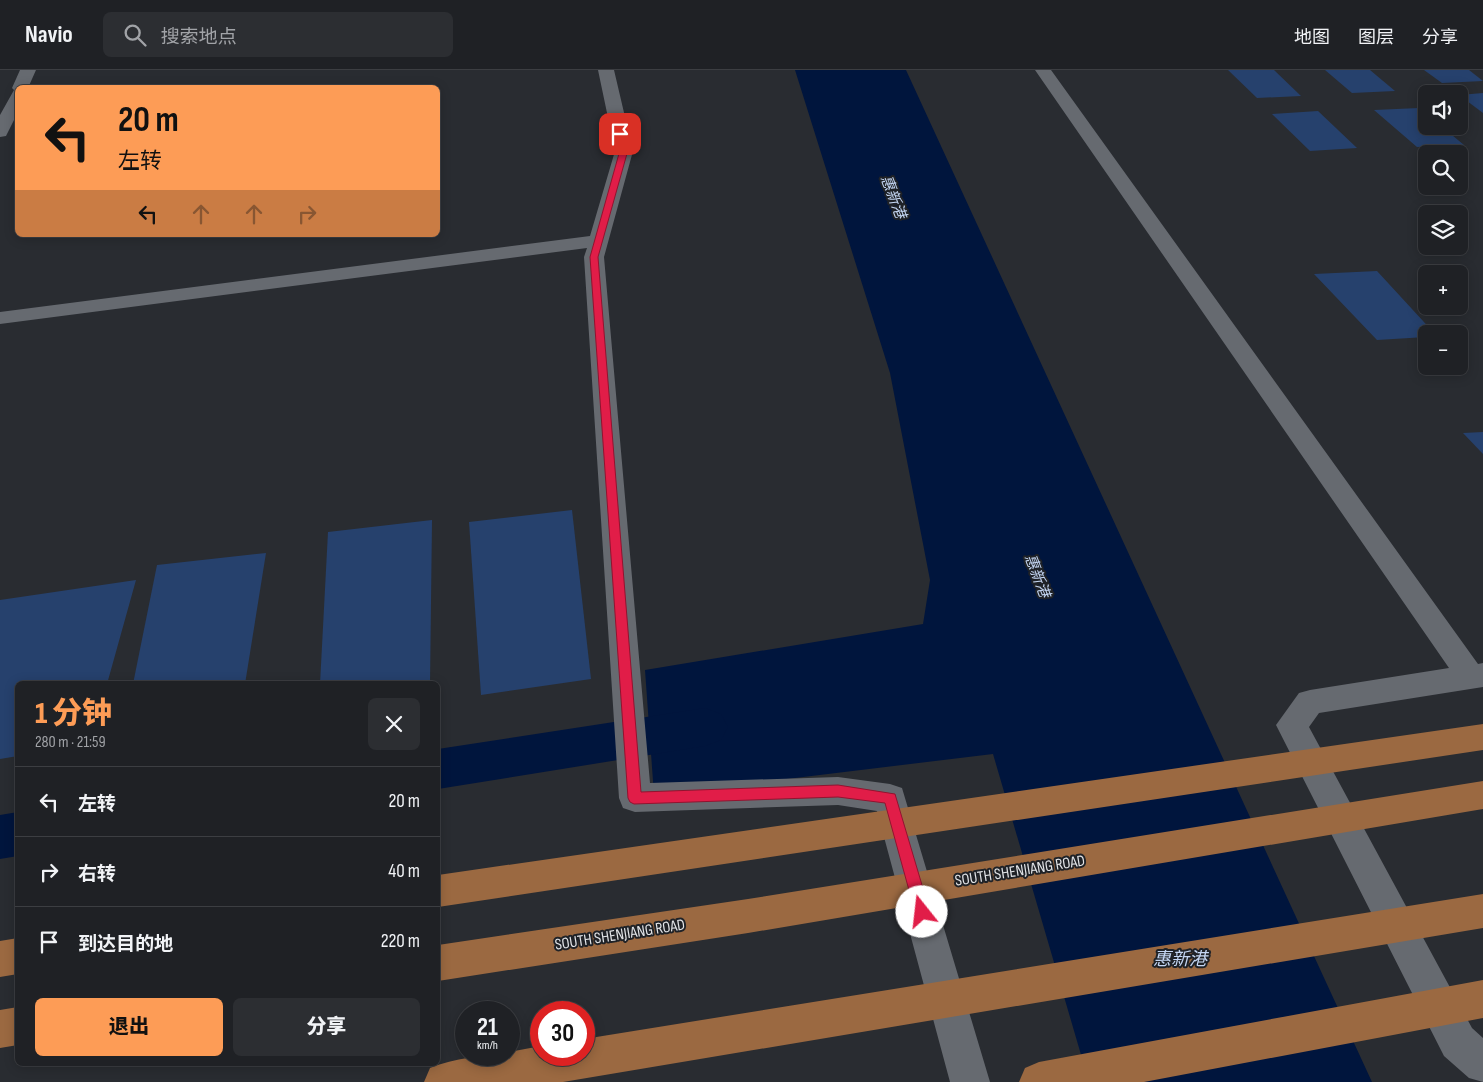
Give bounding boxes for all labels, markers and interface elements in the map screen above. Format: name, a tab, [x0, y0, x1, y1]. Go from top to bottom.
search box	[103, 12, 453, 57]
text: Navio	[25, 20, 73, 49]
icon: search	[121, 21, 149, 49]
text: 搜索地点	[161, 26, 237, 49]
text: 地图	[1294, 27, 1330, 48]
text: 图层	[1358, 27, 1394, 48]
text: 分享	[1422, 27, 1458, 48]
map controls	[1418, 85, 1468, 375]
button: sound	[1418, 85, 1468, 135]
text: 20 m	[118, 99, 179, 142]
icon: left	[35, 105, 100, 170]
pin	[599, 113, 641, 155]
icon: arrive	[606, 120, 634, 148]
button: search	[1418, 145, 1468, 195]
text: 左转	[118, 148, 162, 175]
water label: 惠新港	[876, 173, 911, 223]
icon: left	[134, 200, 162, 228]
icon: ahead	[187, 200, 215, 228]
icon: ahead	[240, 200, 268, 228]
icon: right	[293, 200, 321, 228]
button: layers	[1418, 205, 1468, 255]
button: +	[1418, 265, 1468, 315]
button: −	[1418, 325, 1468, 375]
water label: 惠新港	[1020, 552, 1055, 602]
text: 1 分钟	[35, 696, 112, 732]
button: close	[368, 698, 420, 750]
text: 280 m · 21:59	[35, 733, 106, 752]
icon: left	[35, 788, 63, 816]
text: 20 m	[388, 790, 420, 813]
text: 左转	[78, 793, 116, 816]
street label: SOUTH SHENJIANG ROAD	[954, 851, 1087, 891]
icon: right	[35, 858, 63, 886]
text: 40 m	[388, 860, 420, 883]
text: 右转	[78, 863, 116, 886]
position arrow	[895, 885, 947, 937]
street label: SOUTH SHENJIANG ROAD	[554, 915, 687, 955]
icon: arrive	[35, 928, 63, 956]
text: 220 m	[381, 930, 420, 953]
text: 到达目的地	[78, 933, 173, 956]
water label: 惠新港	[1153, 949, 1210, 970]
button: 退出	[35, 998, 223, 1056]
button: 分享	[233, 998, 420, 1056]
speed limit sign: 30	[530, 1001, 595, 1066]
text: 21	[477, 1012, 498, 1043]
text: km/h	[477, 1038, 498, 1053]

